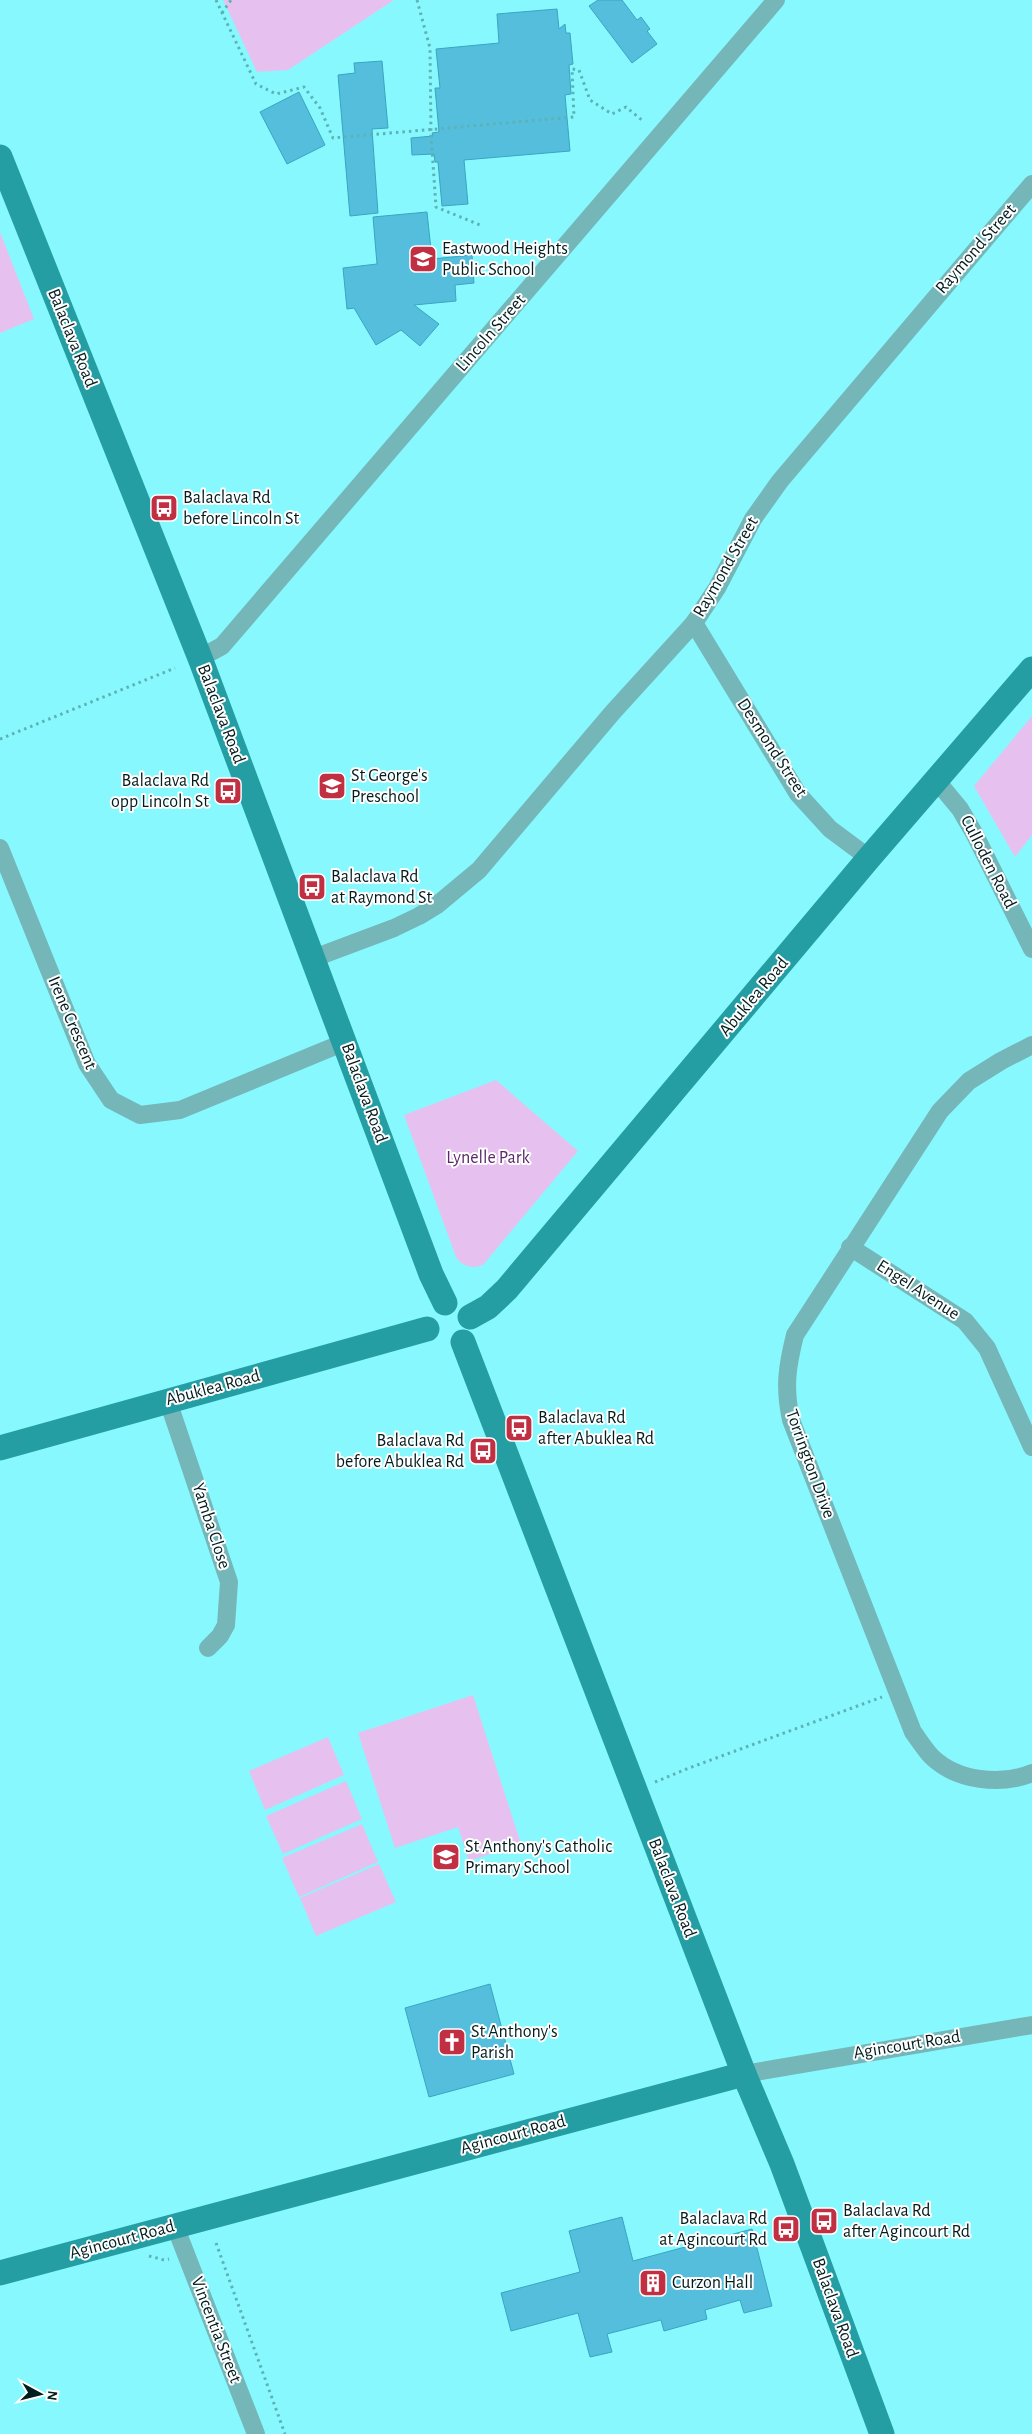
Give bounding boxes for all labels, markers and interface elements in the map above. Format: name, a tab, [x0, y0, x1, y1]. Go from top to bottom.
street label: Raymond Street	[932, 200, 1020, 297]
place label: Eastwood Heights Public School	[442, 240, 568, 279]
school or university icon: Eastwood Heights Public School	[408, 244, 438, 274]
street label: Balaclava Road	[44, 286, 100, 390]
street label: Lincoln Street	[453, 291, 529, 375]
place label: Balaclava Rd before Lincoln St	[183, 489, 300, 528]
bus stop icon: Balaclava Rd before Lincoln St	[149, 493, 179, 523]
street label: Raymond Street	[690, 514, 762, 620]
street label: Balaclava Road	[194, 662, 248, 766]
street label: Desmond Street	[734, 695, 811, 801]
place label: St George's Preschool	[351, 767, 428, 806]
school or university icon: St George's Preschool	[317, 771, 347, 801]
place label: Balaclava Rd opp Lincoln St	[111, 772, 209, 811]
bus stop icon: Balaclava Rd opp Lincoln St	[213, 776, 243, 806]
street label: Culloden Road	[957, 813, 1019, 911]
place label: Balaclava Rd at Raymond St	[331, 868, 433, 907]
bus stop icon: Balaclava Rd at Raymond St	[297, 872, 327, 902]
street label: Abuklea Road	[716, 954, 792, 1040]
street label: Irene Crescent	[44, 974, 100, 1072]
street label: Balaclava Road	[338, 1041, 390, 1145]
park label: Lynelle Park	[446, 1149, 531, 1167]
street label: Engel Avenue	[873, 1257, 963, 1323]
street label: Abuklea Road	[164, 1367, 262, 1409]
street label: Torrington Drive	[782, 1407, 838, 1521]
place label: Balaclava Rd after Abuklea Rd	[538, 1409, 654, 1448]
bus stop icon: Balaclava Rd after Abuklea Rd	[504, 1413, 534, 1443]
place label: Balaclava Rd before Abuklea Rd	[336, 1432, 464, 1471]
bus stop icon: Balaclava Rd before Abuklea Rd	[468, 1436, 498, 1466]
street label: Yamba Close	[189, 1481, 233, 1571]
street label: Balaclava Road	[645, 1836, 699, 1940]
place label: St Anthony's Catholic Primary School	[465, 1838, 612, 1877]
school or university icon: St Anthony's Catholic Primary School	[431, 1842, 461, 1872]
place label: St Anthony's Parish	[471, 2023, 558, 2062]
church icon: St Anthony's Parish	[437, 2027, 467, 2057]
street label: Agincourt Road	[852, 2028, 962, 2062]
street label: Agincourt Road	[459, 2112, 567, 2158]
place label: Balaclava Rd after Agincourt Rd	[843, 2202, 970, 2241]
bus stop icon: Balaclava Rd after Agincourt Rd	[809, 2206, 839, 2236]
place label: Balaclava Rd at Agincourt Rd	[659, 2210, 767, 2249]
bus stop icon: Balaclava Rd at Agincourt Rd	[771, 2214, 801, 2244]
street label: Agincourt Road	[68, 2217, 176, 2263]
street label: Balaclava Road	[809, 2256, 861, 2360]
building icon: Curzon Hall	[638, 2268, 668, 2298]
street label: Vincentia Street	[188, 2274, 245, 2386]
place label: Curzon Hall	[672, 2274, 753, 2292]
north arrow	[15, 2369, 65, 2419]
text: N	[44, 2390, 59, 2401]

